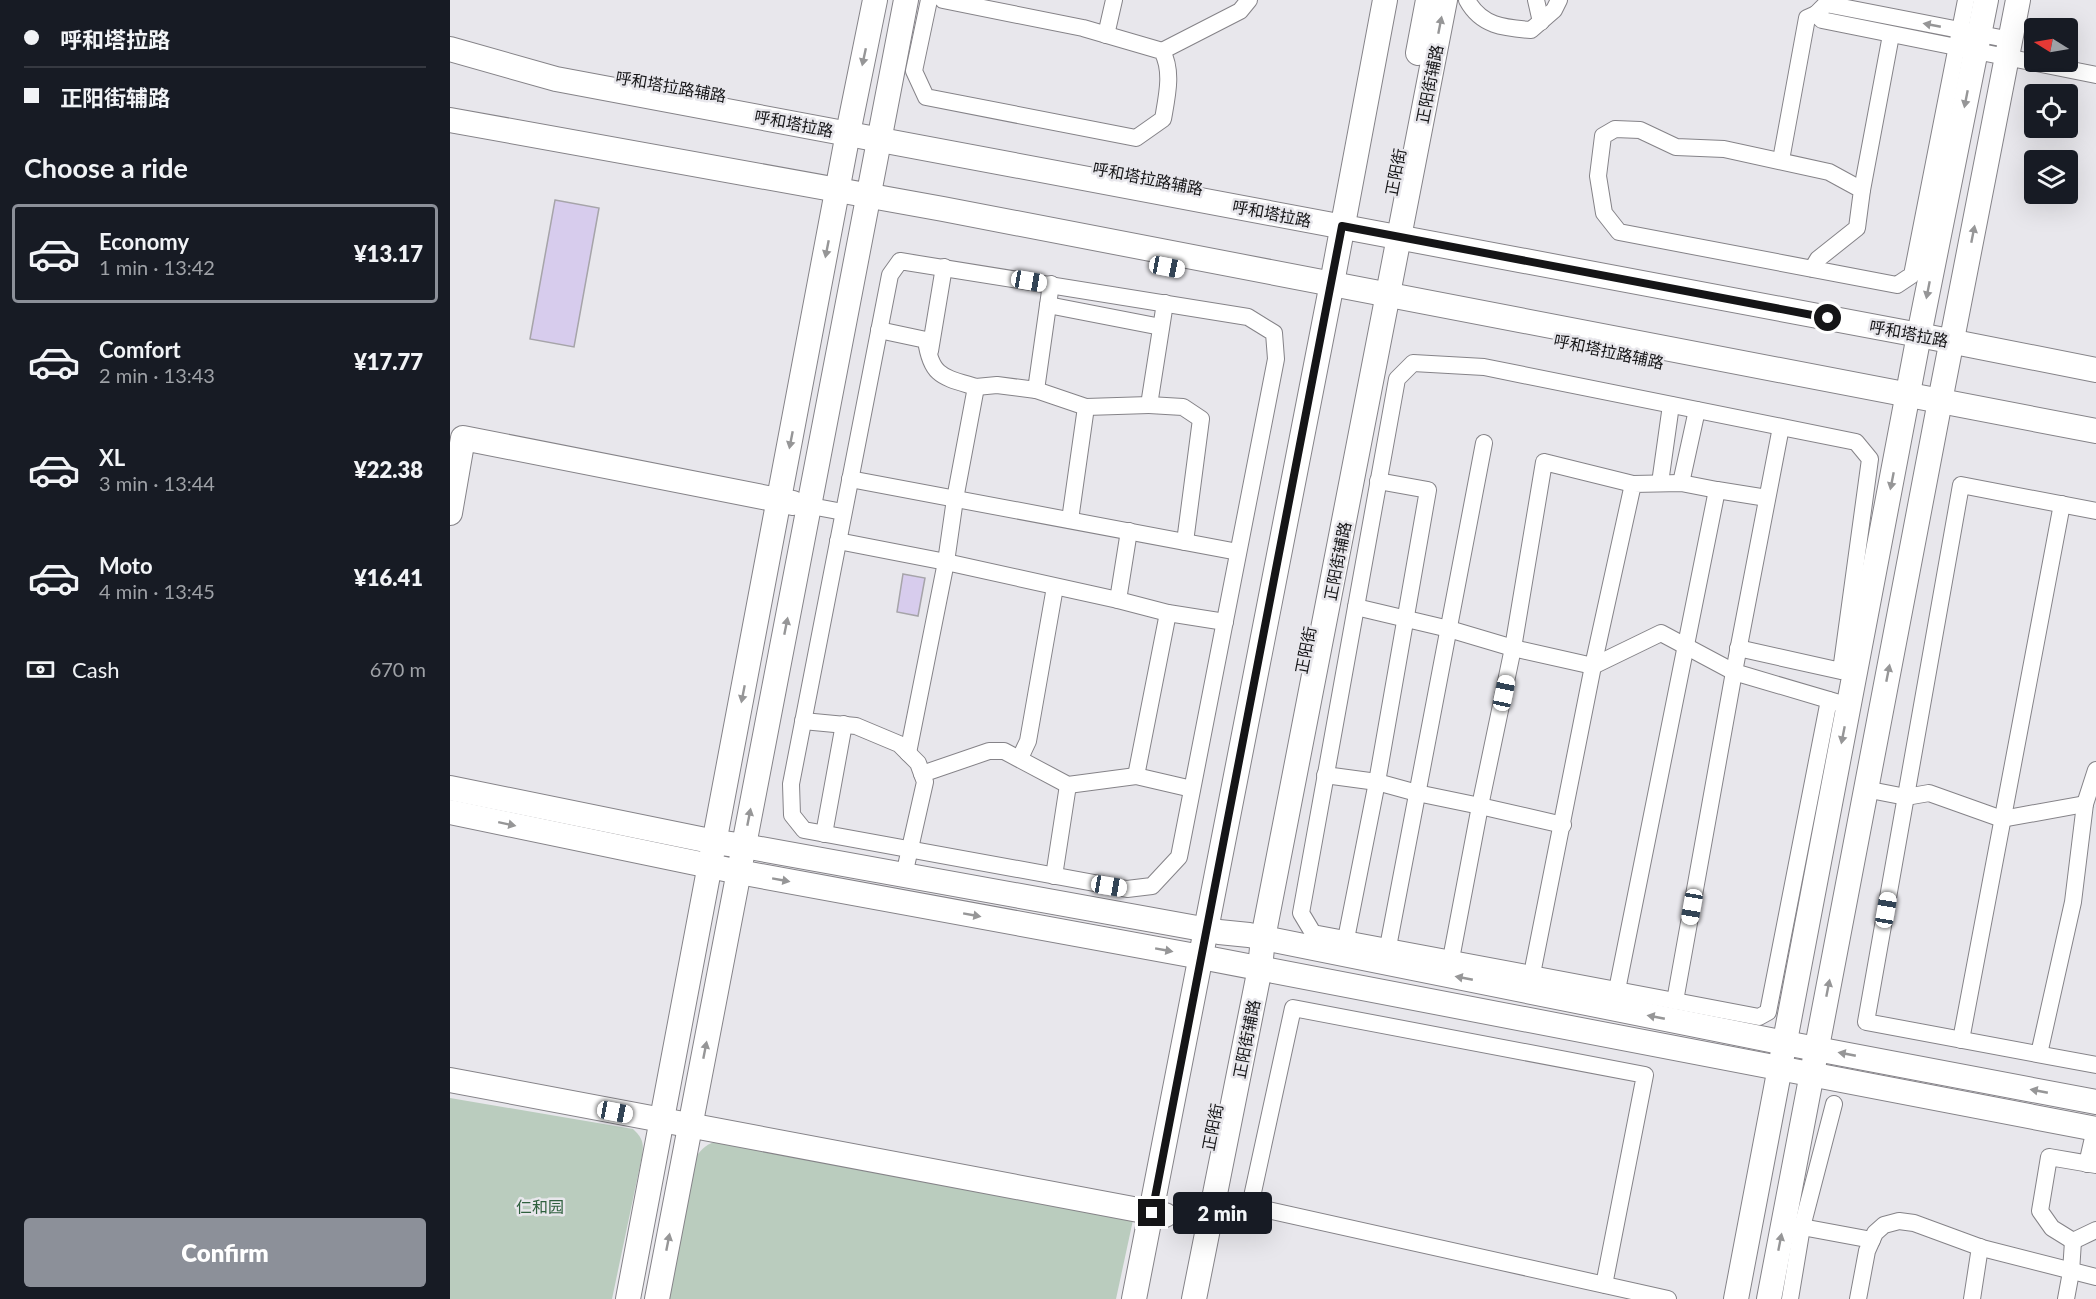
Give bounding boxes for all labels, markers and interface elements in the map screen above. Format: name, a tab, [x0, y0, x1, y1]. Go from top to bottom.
one-way arrow	[1436, 15, 1445, 34]
north arrow	[2024, 18, 2078, 72]
map controls	[2024, 18, 2078, 204]
one-way arrow	[1923, 20, 1942, 29]
text: 呼和塔拉路	[60, 26, 170, 53]
street label: 正阳街辅路	[1412, 43, 1446, 125]
one-way arrow	[859, 48, 868, 67]
street label: 呼和塔拉路辅路	[614, 67, 728, 105]
text: 正阳街辅路	[60, 84, 170, 111]
button: locate	[2024, 84, 2078, 138]
one-way arrow	[1961, 89, 1970, 108]
street label: 呼和塔拉路	[753, 106, 835, 140]
street label: 正阳街	[1381, 147, 1409, 197]
button: layers	[2024, 150, 2078, 204]
text: Choose a ride	[24, 151, 188, 184]
street label: 呼和塔拉路辅路	[1091, 158, 1205, 198]
street label: 呼和塔拉路	[1231, 196, 1313, 230]
one-way arrow	[1969, 224, 1978, 243]
icon: car	[27, 227, 81, 281]
text: Economy	[99, 228, 189, 255]
text: ¥13.17	[354, 240, 423, 267]
one-way arrow	[822, 240, 831, 259]
text: 1 min · 13:42	[99, 255, 215, 279]
car	[1148, 255, 1186, 279]
car	[1010, 269, 1048, 293]
one-way arrow	[1923, 280, 1932, 299]
route start	[1814, 304, 1841, 331]
street label: 呼和塔拉路	[1868, 316, 1950, 350]
street label: 呼和塔拉路辅路	[1552, 330, 1666, 372]
icon: car	[27, 335, 81, 389]
text: Comfort	[99, 336, 181, 363]
text: ¥17.77	[354, 348, 423, 375]
text: 2 min · 13:43	[99, 363, 215, 387]
one-way arrow	[786, 431, 795, 450]
icon: car	[27, 443, 81, 497]
text: XL	[99, 444, 125, 471]
text: ¥22.38	[354, 456, 423, 483]
text: 3 min · 13:44	[99, 471, 215, 495]
one-way arrow	[1887, 472, 1896, 491]
street label: 正阳街辅路	[1320, 520, 1354, 602]
icon: car	[27, 551, 81, 605]
text: Moto	[99, 552, 153, 579]
text: ¥16.41	[354, 564, 423, 591]
text: 4 min · 13:45	[99, 579, 215, 603]
one-way arrow	[782, 616, 791, 635]
street label: 正阳街	[1291, 625, 1319, 675]
icon: cash	[24, 653, 57, 686]
text: Cash	[72, 656, 119, 683]
text: 670 m	[370, 657, 426, 681]
one-way arrow	[1884, 663, 1893, 682]
car	[1491, 674, 1517, 712]
one-way arrow	[738, 685, 747, 704]
one-way arrow	[1838, 725, 1847, 744]
one-way arrow	[745, 808, 754, 827]
one-way arrow	[498, 820, 517, 829]
car	[1090, 874, 1128, 898]
one-way arrow	[771, 876, 790, 885]
car	[1680, 888, 1704, 926]
car	[1874, 891, 1898, 929]
one-way arrow	[963, 911, 982, 920]
one-way arrow	[1155, 946, 1174, 955]
one-way arrow	[1455, 973, 1474, 983]
one-way arrow	[1824, 978, 1833, 997]
street label: 正阳街辅路	[1229, 998, 1263, 1080]
one-way arrow	[1646, 1012, 1665, 1021]
one-way arrow	[701, 1040, 710, 1059]
one-way arrow	[1837, 1050, 1856, 1059]
one-way arrow	[2029, 1086, 2048, 1095]
car	[596, 1100, 634, 1124]
street label: 正阳街	[1198, 1102, 1226, 1152]
callout: 2 min	[1173, 1192, 1272, 1234]
park label: 仁和园	[516, 1197, 564, 1216]
route end	[1138, 1199, 1165, 1226]
text: 2 min	[1198, 1201, 1247, 1225]
button: Confirm	[24, 1218, 426, 1287]
one-way arrow	[664, 1232, 673, 1251]
one-way arrow	[1776, 1232, 1785, 1251]

